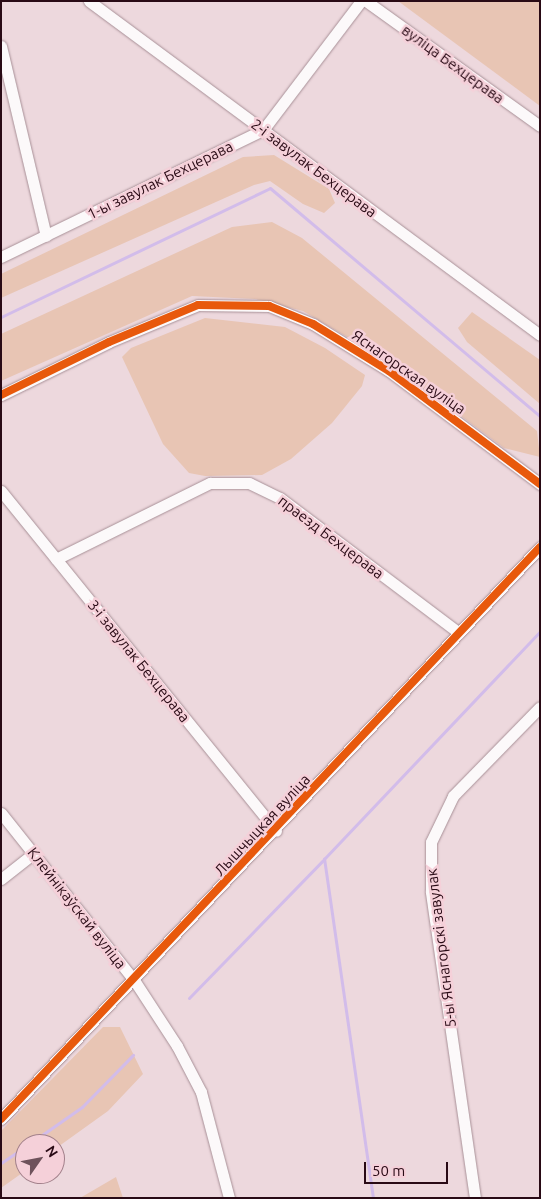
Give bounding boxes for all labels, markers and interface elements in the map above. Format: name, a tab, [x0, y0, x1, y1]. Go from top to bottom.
street label: вуліца Бехцерава	[398, 21, 508, 107]
street label: 2-і завулак Бехцерава	[248, 115, 380, 221]
street label: 1-ы завулак Бехцерава	[84, 137, 236, 223]
street label: Яснагорская вуліца	[349, 326, 469, 418]
street label: праезд Бехцерава	[275, 492, 387, 582]
street label: 3-і завулак Бехцерава	[84, 596, 194, 726]
street label: Лышчыцкая вуліца	[210, 770, 314, 880]
street label: Клейнікаўскай вуліца	[24, 844, 130, 972]
street label: 5-ы Яснагорскі завулак	[422, 868, 460, 1028]
north arrow	[15, 1134, 65, 1184]
text: N	[42, 1143, 61, 1160]
scale bar	[366, 1152, 450, 1184]
text: 50 m	[372, 1162, 405, 1179]

